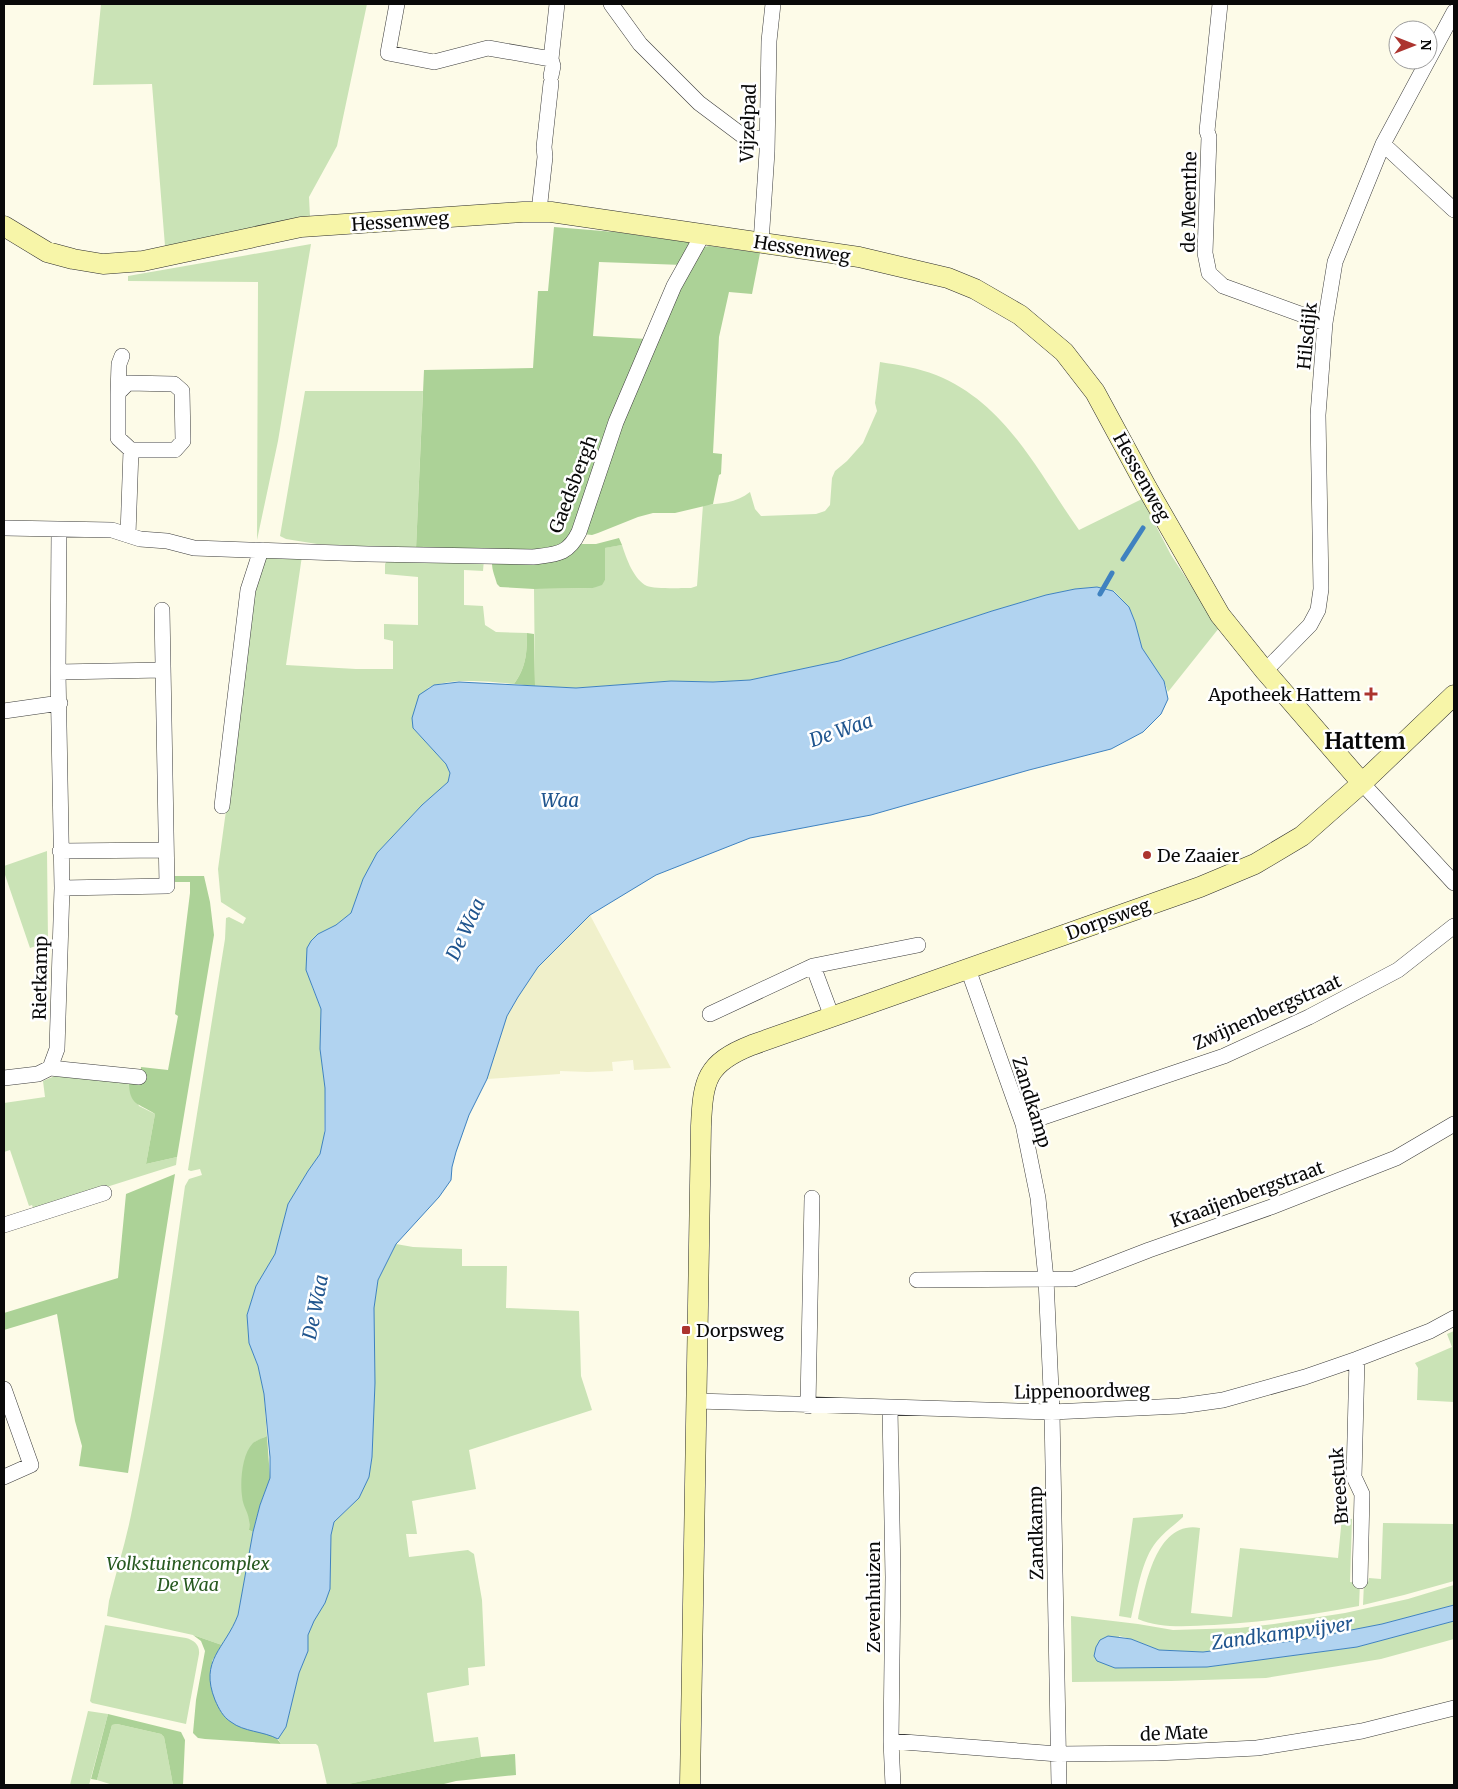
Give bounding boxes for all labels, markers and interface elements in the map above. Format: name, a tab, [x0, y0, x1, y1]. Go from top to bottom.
north arrow	[1388, 20, 1438, 70]
text: N	[1417, 39, 1435, 51]
street label: Vijzelpad	[735, 83, 761, 164]
street label: de Meenthe	[1177, 151, 1201, 253]
street label: Hessenweg	[350, 206, 450, 236]
street label: Hessenweg	[752, 230, 852, 268]
street label: Hilsdijk	[1292, 301, 1322, 371]
street label: Hessenweg	[1108, 429, 1176, 525]
street label: Gaedsbergh	[544, 432, 602, 536]
place label: Apotheek Hattem	[1207, 683, 1361, 706]
marker: Apotheek Hattem	[1365, 688, 1377, 700]
water label: De Waa	[805, 708, 876, 752]
district label: Hattem	[1324, 727, 1406, 755]
water label: Waa	[541, 788, 579, 812]
place label: De Zaaier	[1157, 844, 1239, 867]
marker: De Zaaier	[1141, 849, 1153, 861]
street label: Dorpsweg	[1063, 893, 1153, 945]
water label: De Waa	[440, 894, 490, 965]
street label: Rietkamp	[28, 936, 52, 1020]
street label: Zwijnenbergstraat	[1189, 969, 1345, 1055]
street label: Zandkamp	[1007, 1054, 1057, 1150]
street label: Kraaijenbergstraat	[1167, 1156, 1327, 1232]
water label: De Waa	[297, 1272, 333, 1343]
place label: Dorpsweg	[696, 1319, 784, 1342]
marker: Dorpsweg	[680, 1324, 692, 1336]
street label: Lippenoordweg	[1014, 1378, 1150, 1404]
street label: Breestuk	[1325, 1446, 1353, 1525]
street label: Zandkamp	[1024, 1486, 1048, 1580]
street label: Zevenhuizen	[862, 1541, 885, 1653]
park label: Volkstuinencomplex De Waa	[106, 1552, 270, 1596]
water label: Zandkampvijver	[1209, 1611, 1354, 1655]
street label: de Mate	[1140, 1720, 1208, 1746]

